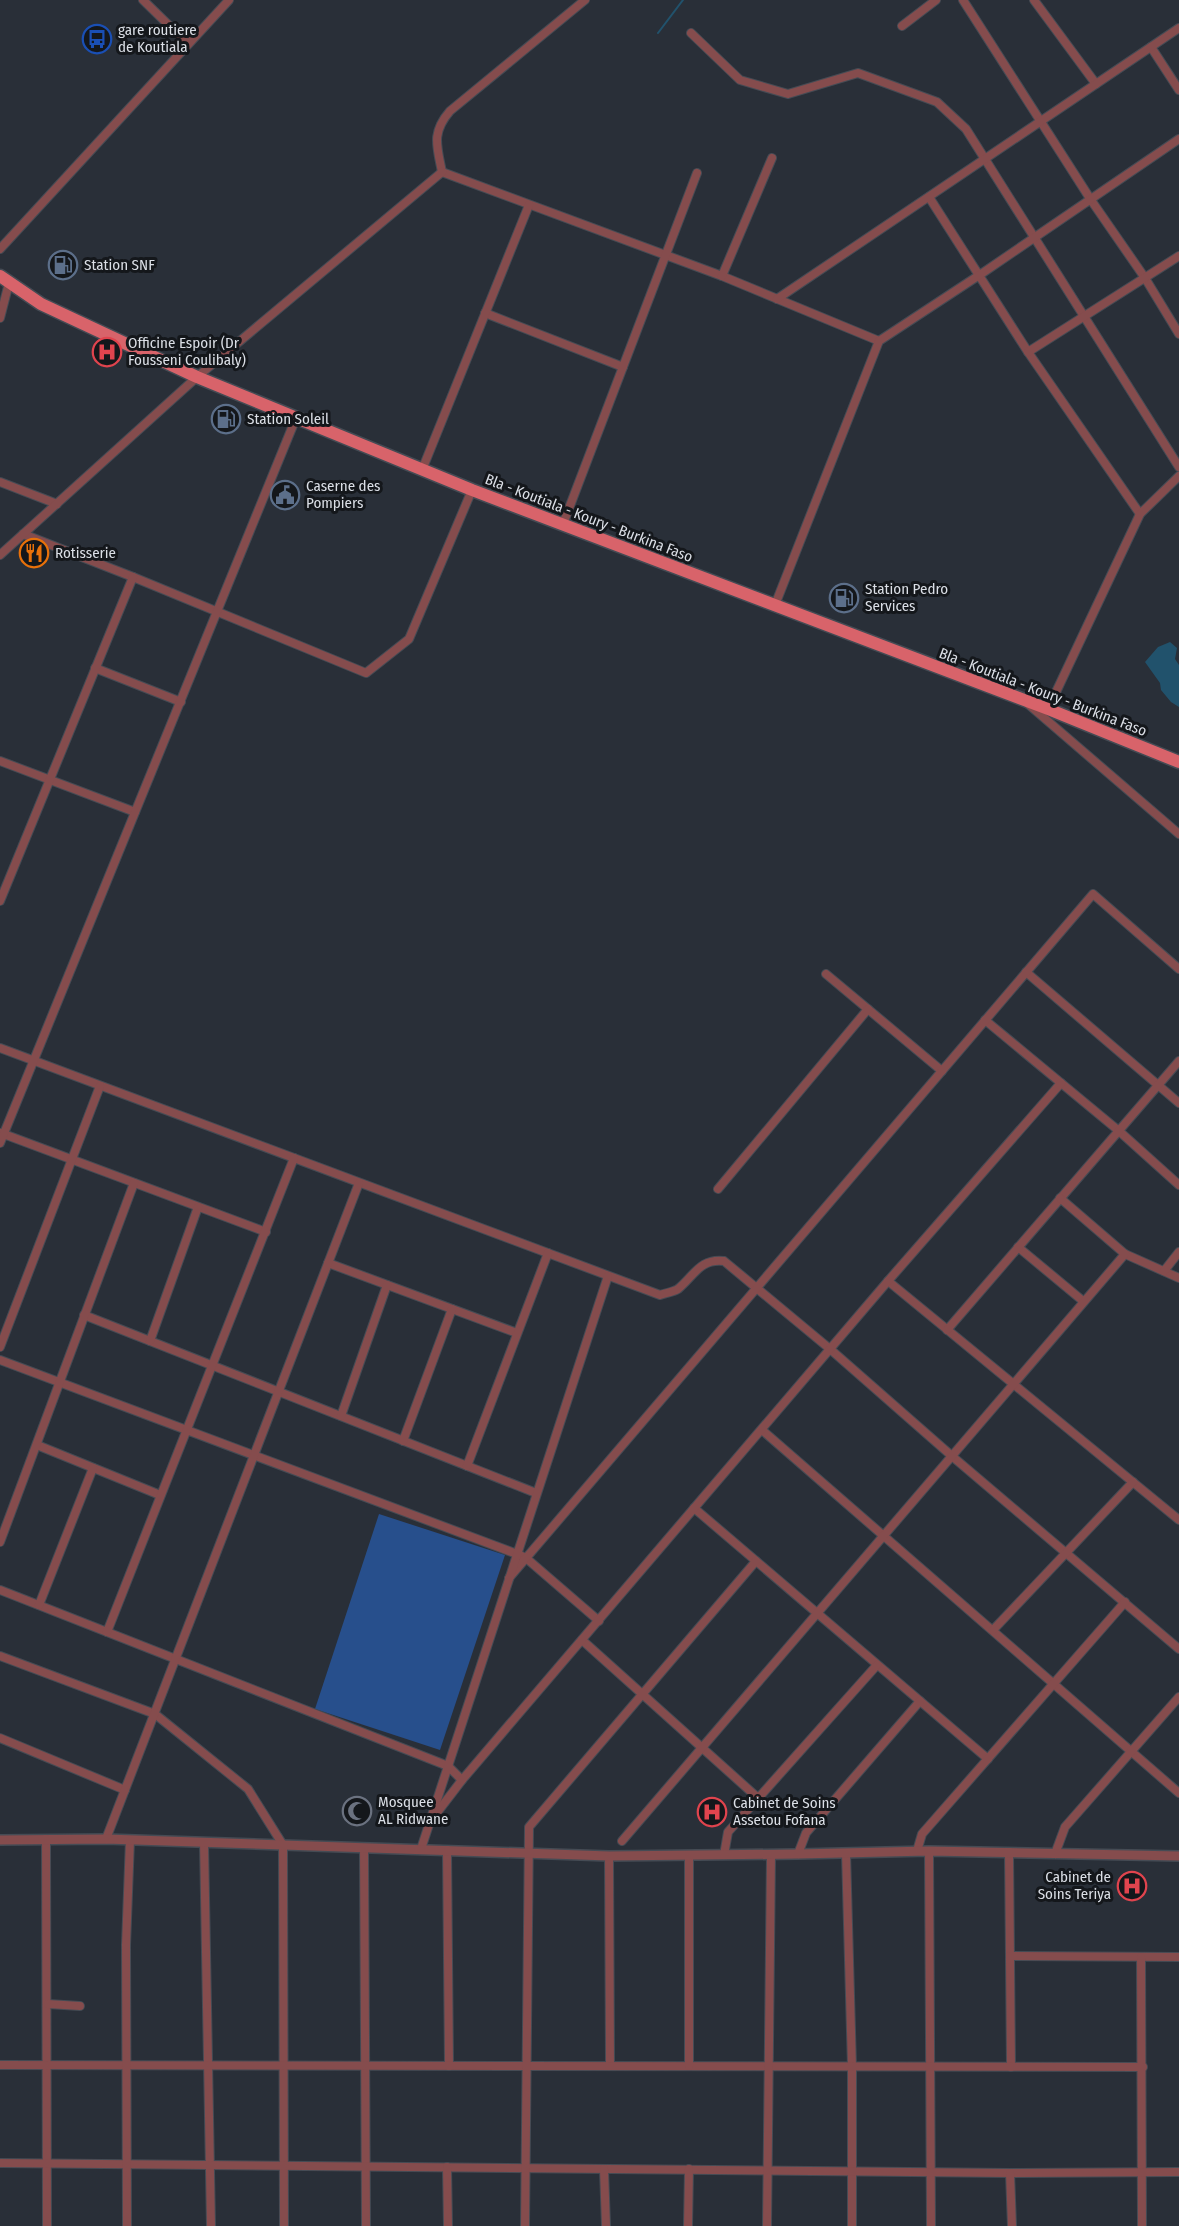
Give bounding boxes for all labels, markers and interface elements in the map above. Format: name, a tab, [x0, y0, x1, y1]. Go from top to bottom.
place label: gare routiere de Koutiala	[118, 21, 197, 56]
bus stop icon: gare routiere de Koutiala	[81, 23, 113, 55]
fuel station icon: Station SNF	[47, 249, 79, 281]
place label: Station SNF	[84, 256, 155, 274]
place label: Officine Espoir (Dr Fousseni Coulibaly)	[128, 334, 246, 369]
hospital icon: Officine Espoir (Dr Fousseni Coulibaly)	[91, 336, 123, 368]
fuel station icon: Station Soleil	[210, 403, 242, 435]
place label: Station Soleil	[247, 410, 329, 428]
street label: Bla - Koutiala - Koury - Burkina Faso	[483, 470, 696, 566]
place label: Caserne des Pompiers	[306, 477, 380, 512]
public building icon: Caserne des Pompiers	[269, 479, 301, 511]
restaurant icon: Rotisserie	[18, 537, 50, 569]
place label: Rotisserie	[55, 544, 116, 562]
place label: Station Pedro Services	[865, 580, 948, 615]
fuel station icon: Station Pedro Services	[828, 582, 860, 614]
street label: Bla - Koutiala - Koury - Burkina Faso	[937, 644, 1150, 740]
place label: Mosquee AL Ridwane	[378, 1793, 448, 1828]
place label: Cabinet de Soins Assetou Fofana	[733, 1794, 836, 1829]
mosque icon: Mosquee AL Ridwane	[341, 1795, 373, 1827]
hospital icon: Cabinet de Soins Assetou Fofana	[696, 1796, 728, 1828]
place label: Cabinet de Soins Teriya	[1038, 1868, 1111, 1903]
hospital icon: Cabinet de Soins Teriya	[1116, 1870, 1148, 1902]

